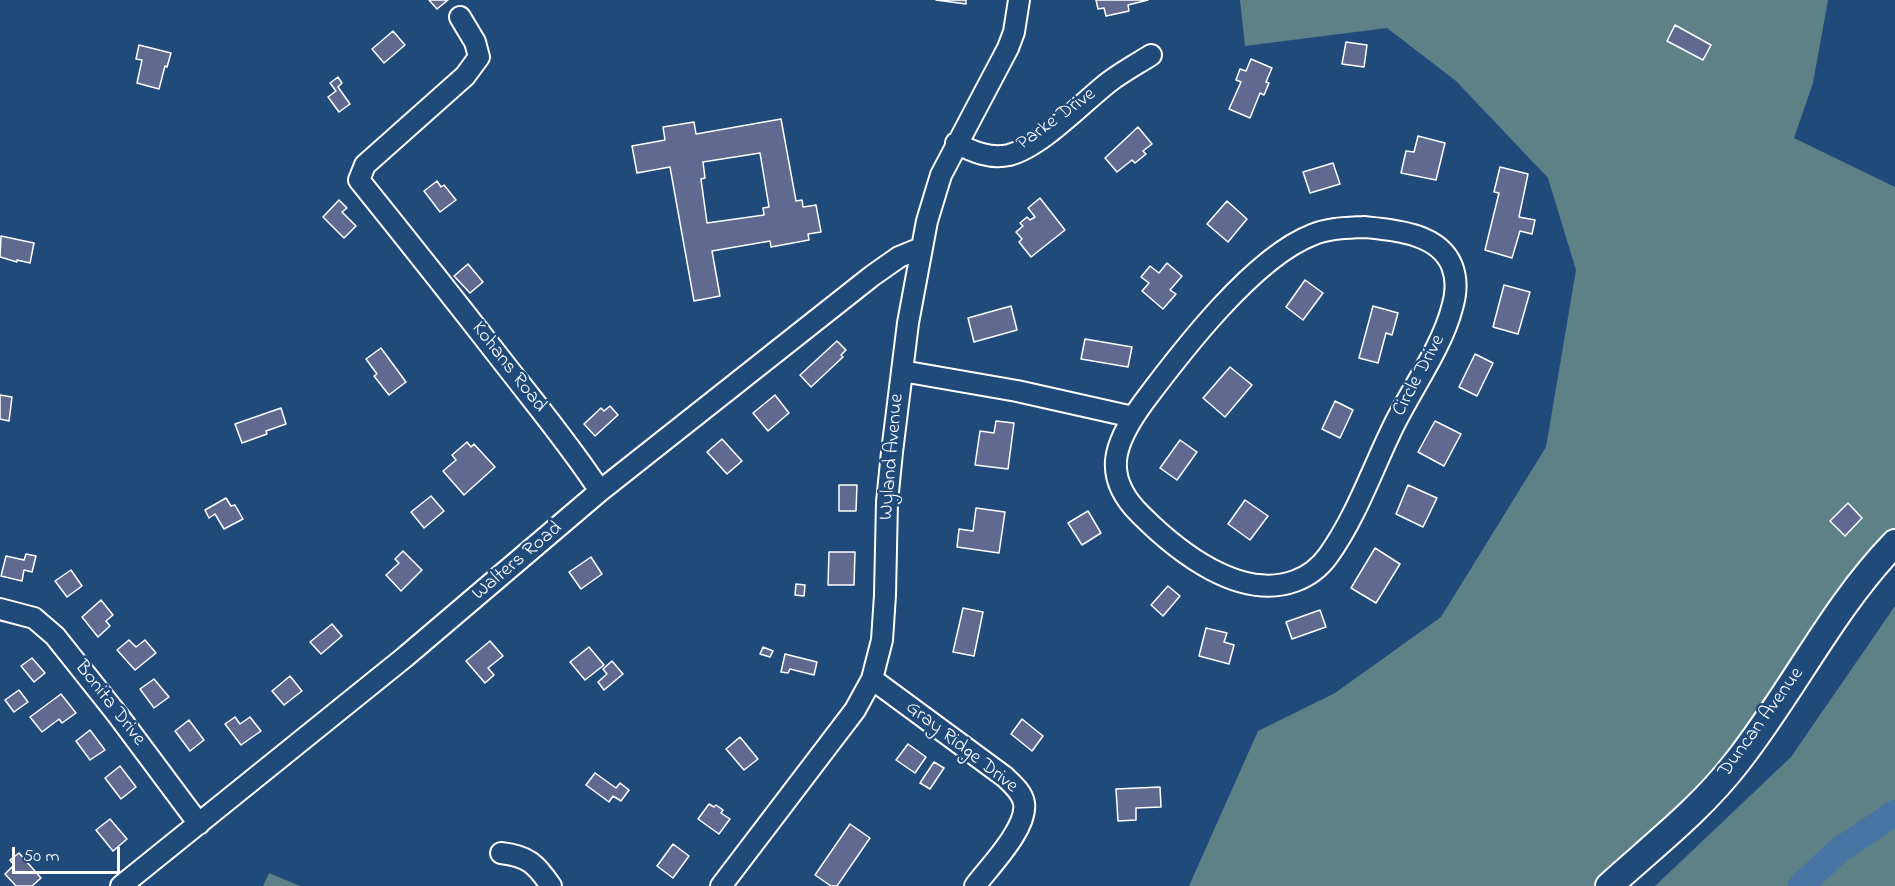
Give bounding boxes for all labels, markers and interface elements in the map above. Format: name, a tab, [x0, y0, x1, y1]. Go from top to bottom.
street label: Parke Drive	[1013, 83, 1101, 157]
street label: Kohans Road	[465, 318, 551, 418]
street label: Circle Drive	[1389, 331, 1451, 421]
street label: Wyland Avenue	[876, 393, 910, 521]
street label: Walters Road	[468, 517, 568, 607]
street label: Bonita Drive	[68, 657, 150, 751]
street label: Duncan Avenue	[1714, 663, 1810, 783]
street label: Gray Ridge Drive	[900, 697, 1022, 799]
scale bar	[15, 835, 123, 873]
text: 50 m	[23, 844, 60, 870]

